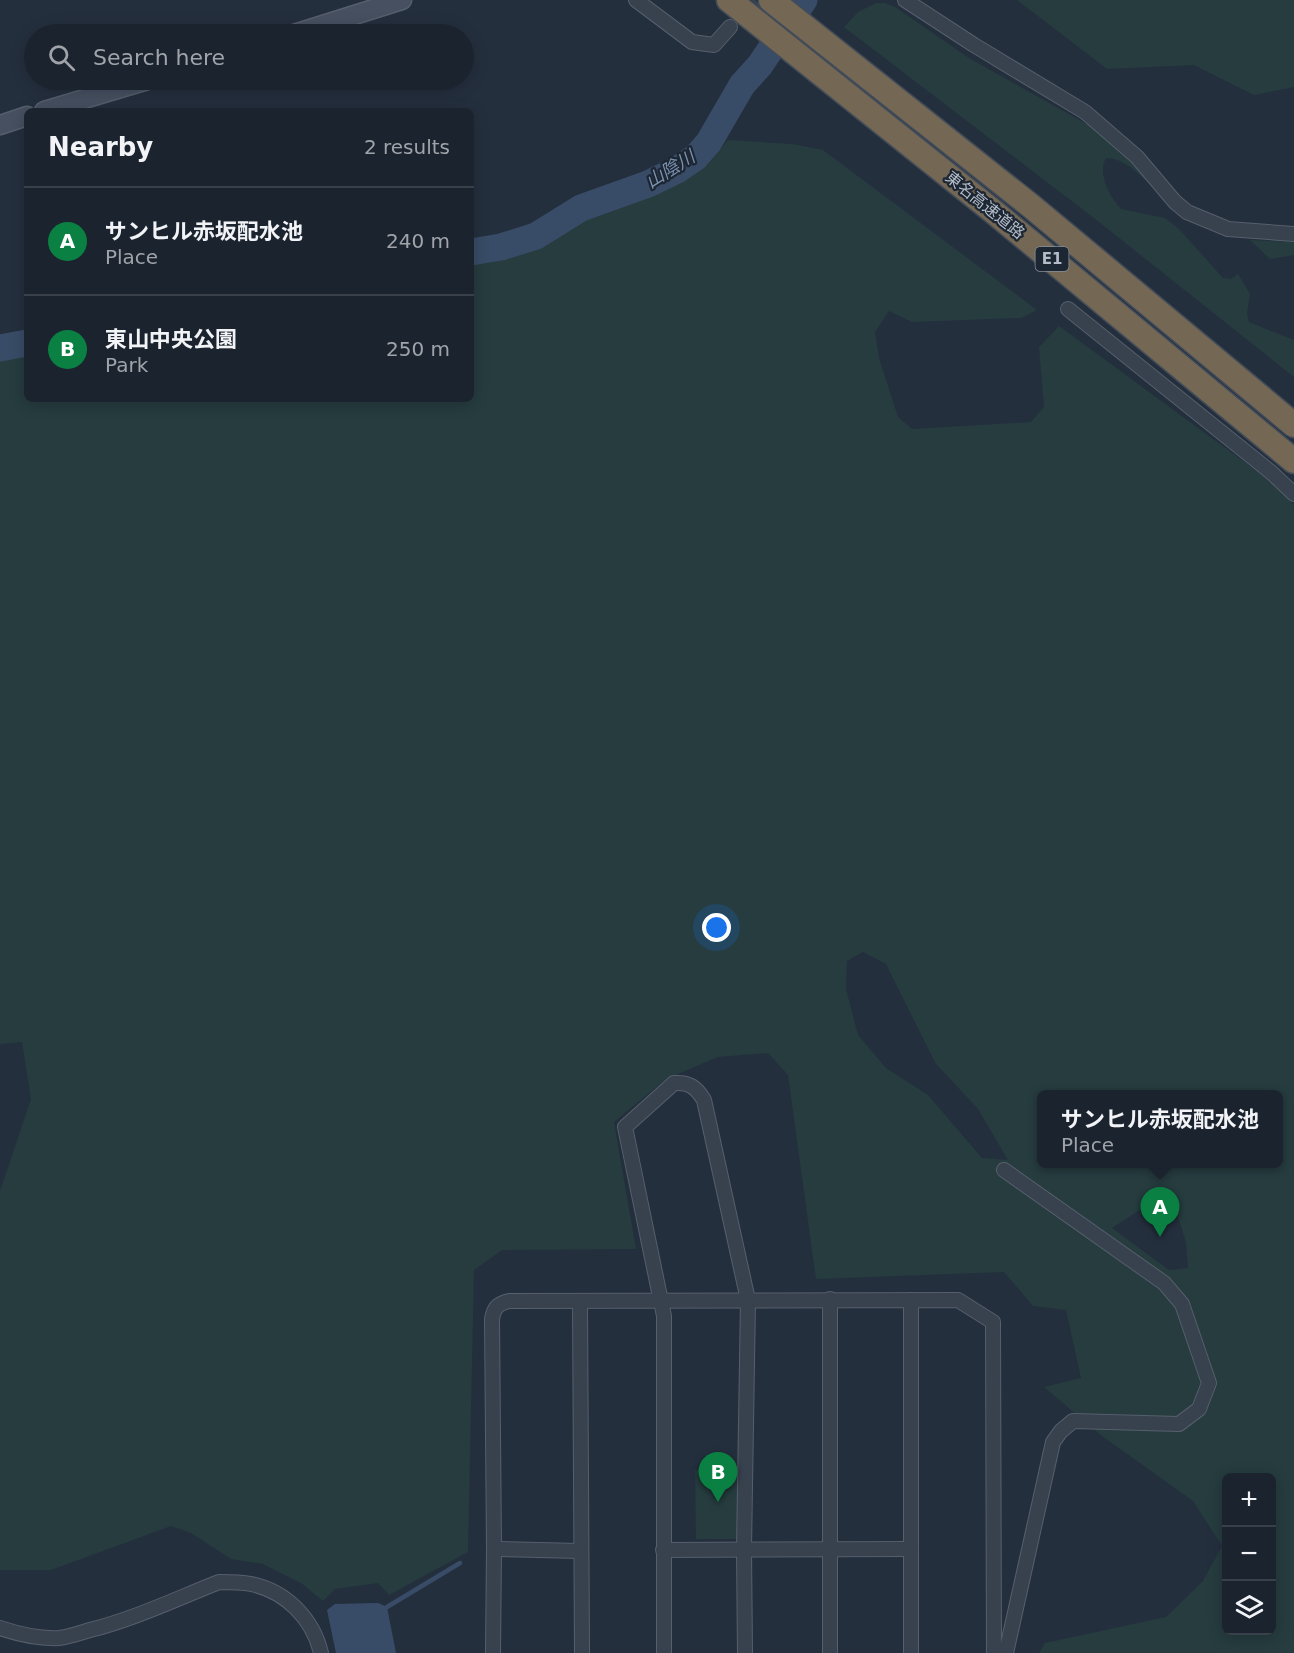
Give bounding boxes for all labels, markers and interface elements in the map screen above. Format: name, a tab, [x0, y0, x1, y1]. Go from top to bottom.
search box	[24, 24, 474, 90]
icon: search	[45, 41, 78, 74]
text: Search here	[93, 45, 225, 70]
text: Nearby	[48, 132, 153, 162]
text: 2 results	[364, 135, 450, 159]
water label: 山陰川	[642, 145, 700, 192]
street label: 東名高速道路	[942, 167, 1028, 243]
text: サンヒル赤坂配水池	[105, 219, 303, 244]
text: A	[60, 229, 75, 253]
text: 240 m	[386, 229, 450, 253]
text: Place	[105, 245, 158, 269]
road number: E1	[1036, 247, 1068, 271]
text: 東山中央公園	[105, 327, 237, 352]
text: B	[60, 337, 75, 361]
text: 250 m	[386, 337, 450, 361]
text: Park	[105, 353, 148, 377]
your location	[702, 913, 731, 942]
popup	[1037, 1090, 1283, 1168]
text: サンヒル赤坂配水池	[1061, 1107, 1259, 1132]
text: Place	[1061, 1133, 1114, 1157]
pin: A	[1140, 1188, 1180, 1237]
pin: B	[698, 1452, 738, 1502]
map controls	[1222, 1473, 1276, 1635]
button: +	[1222, 1473, 1276, 1527]
button: −	[1222, 1527, 1276, 1581]
button: layers	[1222, 1581, 1276, 1635]

